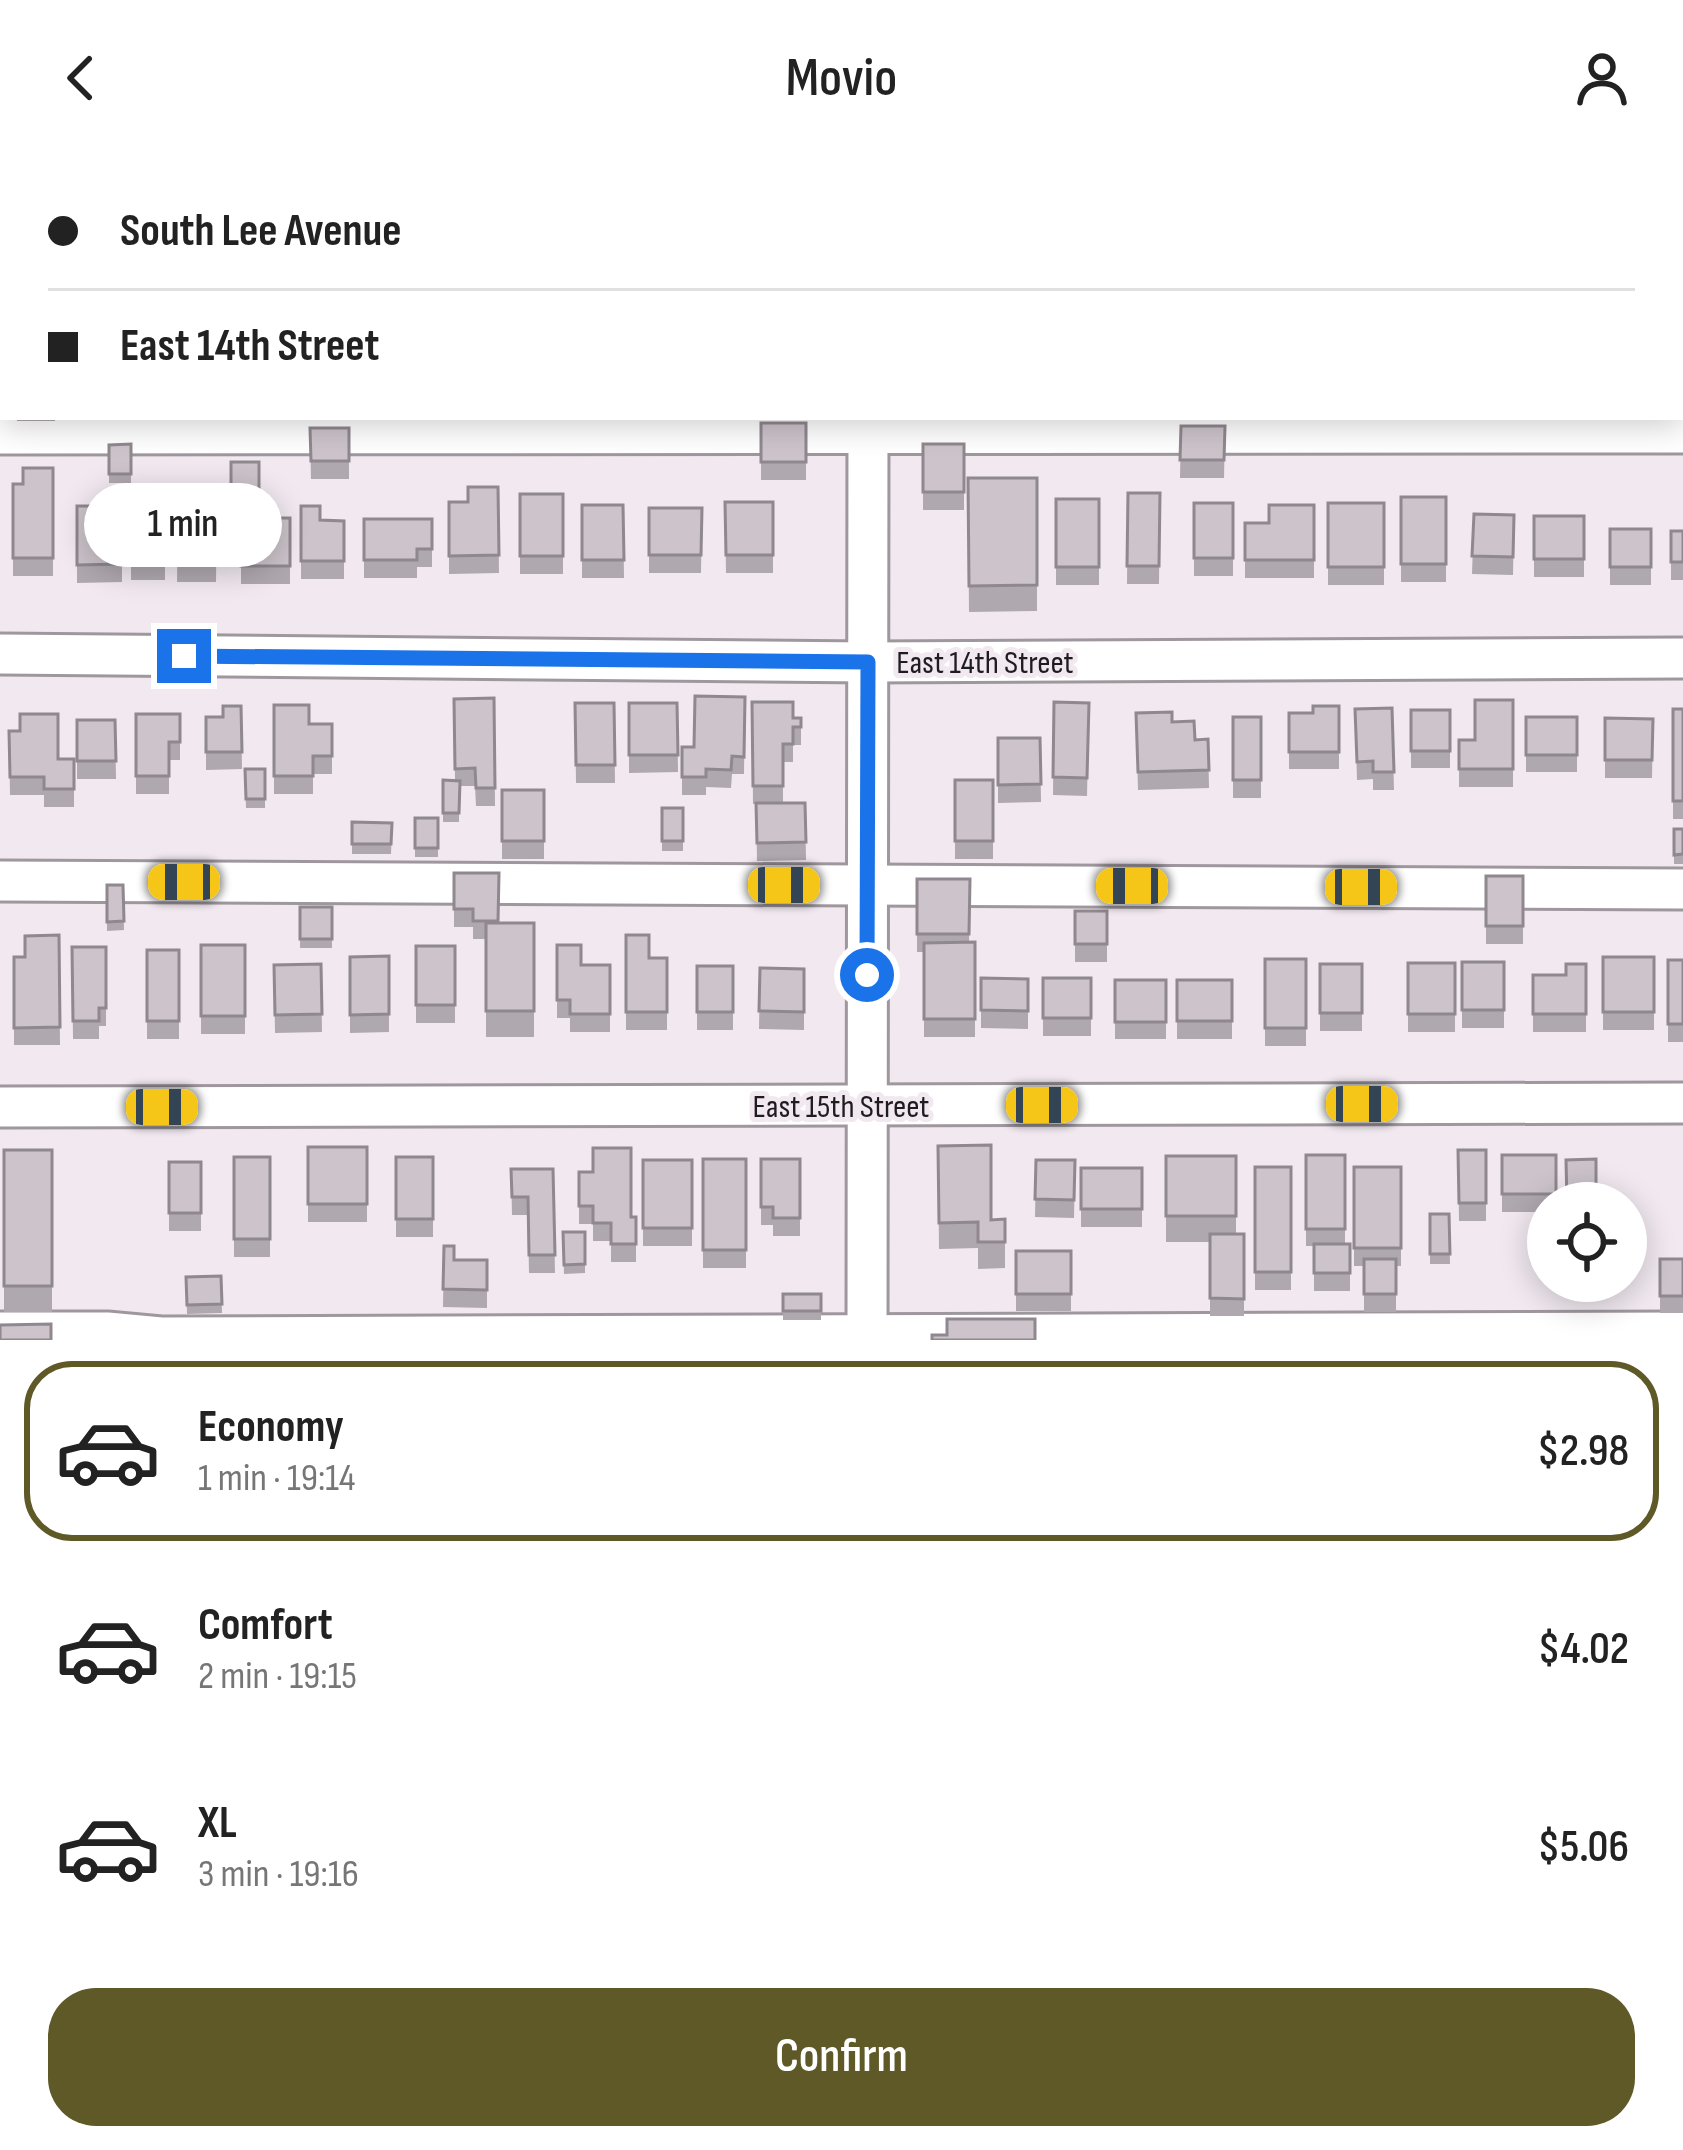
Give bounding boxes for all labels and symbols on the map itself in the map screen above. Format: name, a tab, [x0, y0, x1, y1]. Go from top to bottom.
callout: 1 min	[85, 482, 283, 566]
route end	[157, 629, 211, 683]
street label: East 14th Street	[896, 643, 1074, 683]
car	[148, 864, 220, 900]
car	[748, 867, 820, 903]
car	[1096, 868, 1168, 904]
car	[1325, 869, 1397, 905]
route start	[840, 948, 894, 1002]
car	[1326, 1086, 1398, 1122]
street label: East 15th Street	[753, 1087, 929, 1127]
car	[1006, 1087, 1078, 1123]
car	[126, 1089, 198, 1125]

